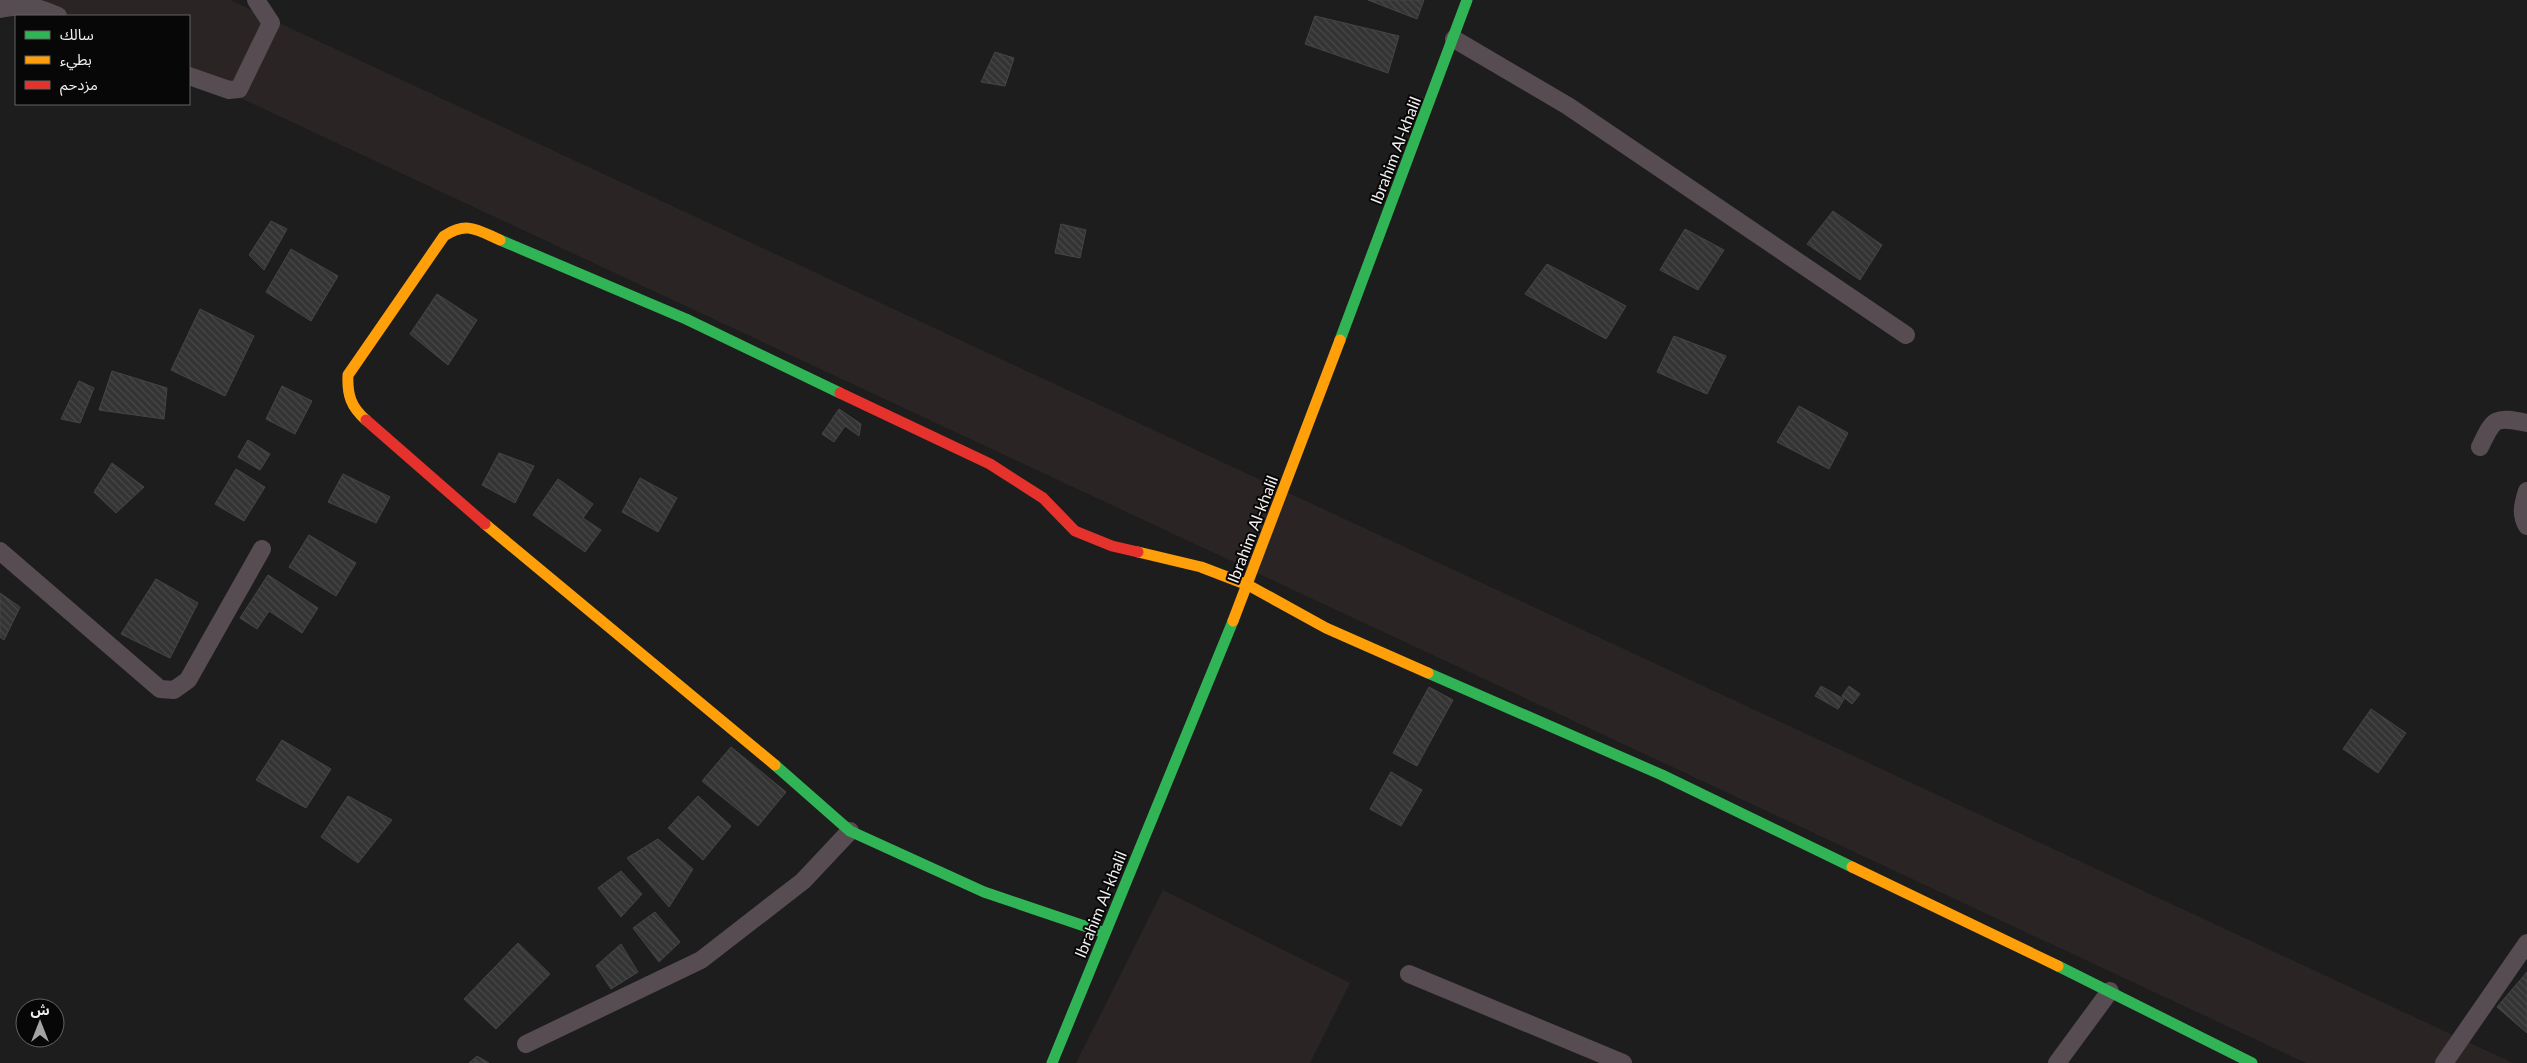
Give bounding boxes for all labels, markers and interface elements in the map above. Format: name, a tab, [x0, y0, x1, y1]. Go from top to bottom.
legend	[15, 15, 190, 105]
text: سالك	[60, 25, 94, 43]
text: بطيء	[60, 50, 92, 71]
text: مزدحم	[60, 75, 98, 96]
street label: Ibrahim Al-khalil	[1366, 94, 1424, 206]
street label: Ibrahim Al-khalil	[1223, 473, 1281, 585]
street label: Ibrahim Al-khalil	[1070, 848, 1130, 960]
north arrow	[15, 998, 65, 1048]
text: ش	[30, 1001, 50, 1018]

